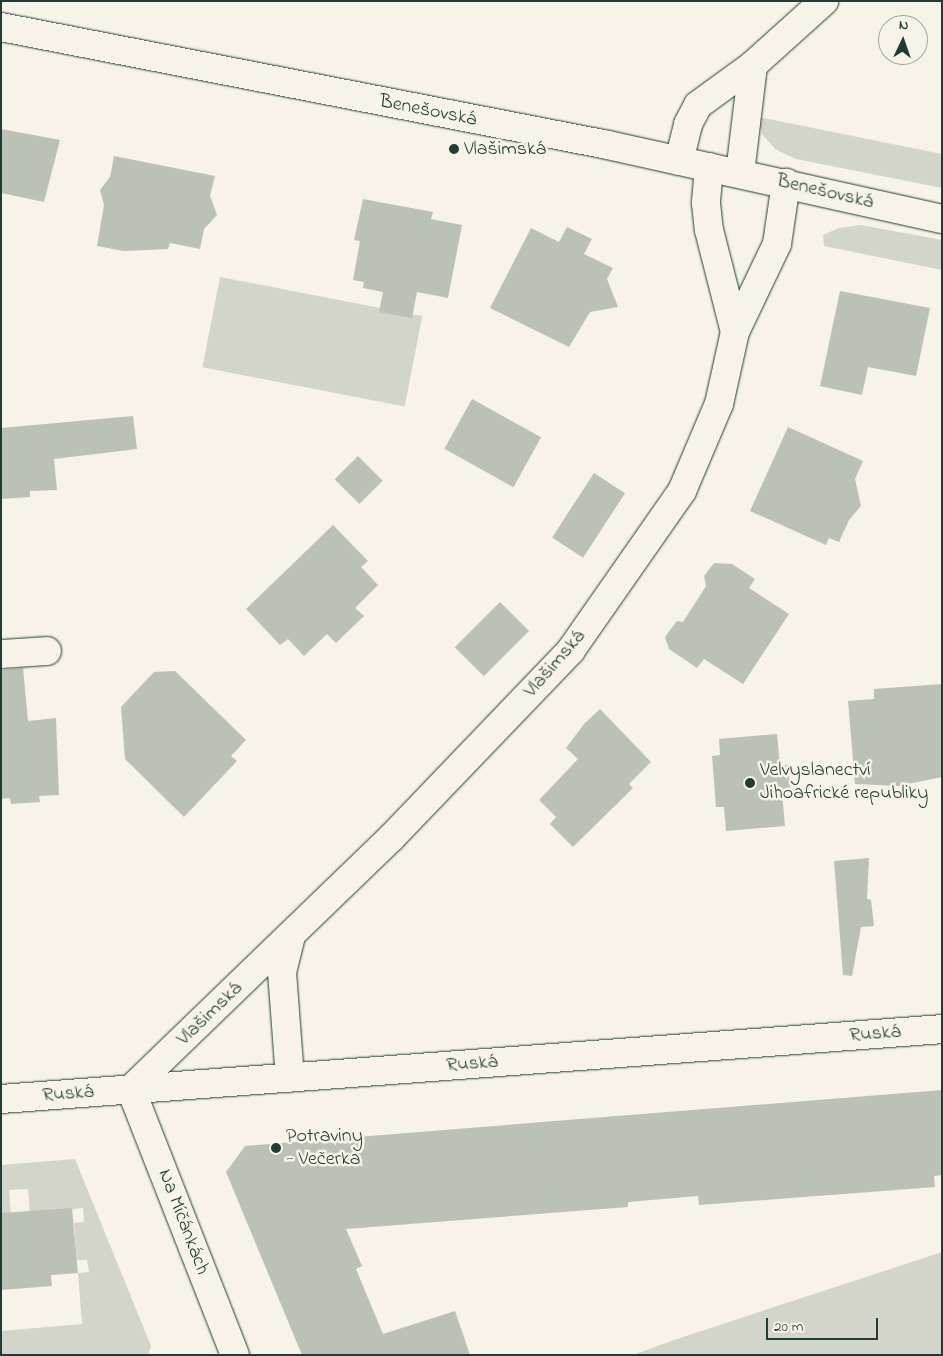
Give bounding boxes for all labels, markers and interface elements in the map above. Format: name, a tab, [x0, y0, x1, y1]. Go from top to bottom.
north arrow	[878, 15, 928, 65]
text: N	[898, 15, 909, 36]
street label: Benešovská	[377, 90, 479, 132]
place label: Vlašimská	[464, 137, 546, 161]
marker: Vlašimská	[448, 143, 460, 155]
street label: Benešovská	[774, 169, 876, 215]
street label: Vlašimská	[519, 625, 591, 703]
place label: Velvyslanectví Jihoafrické republiky	[760, 759, 928, 806]
marker: Velvyslanectví Jihoafrické republiky	[744, 777, 756, 789]
street label: Vlašimská	[172, 977, 248, 1051]
street label: Ruská	[848, 1020, 902, 1048]
street label: Ruská	[445, 1050, 499, 1078]
street label: Ruská	[41, 1080, 95, 1108]
place label: Potraviny - Večerka	[286, 1124, 363, 1171]
marker: Potraviny - Večerka	[270, 1142, 282, 1154]
street label: Na Míčánkách	[152, 1166, 214, 1278]
scale bar	[768, 1308, 880, 1340]
text: 20 m	[774, 1316, 803, 1338]

